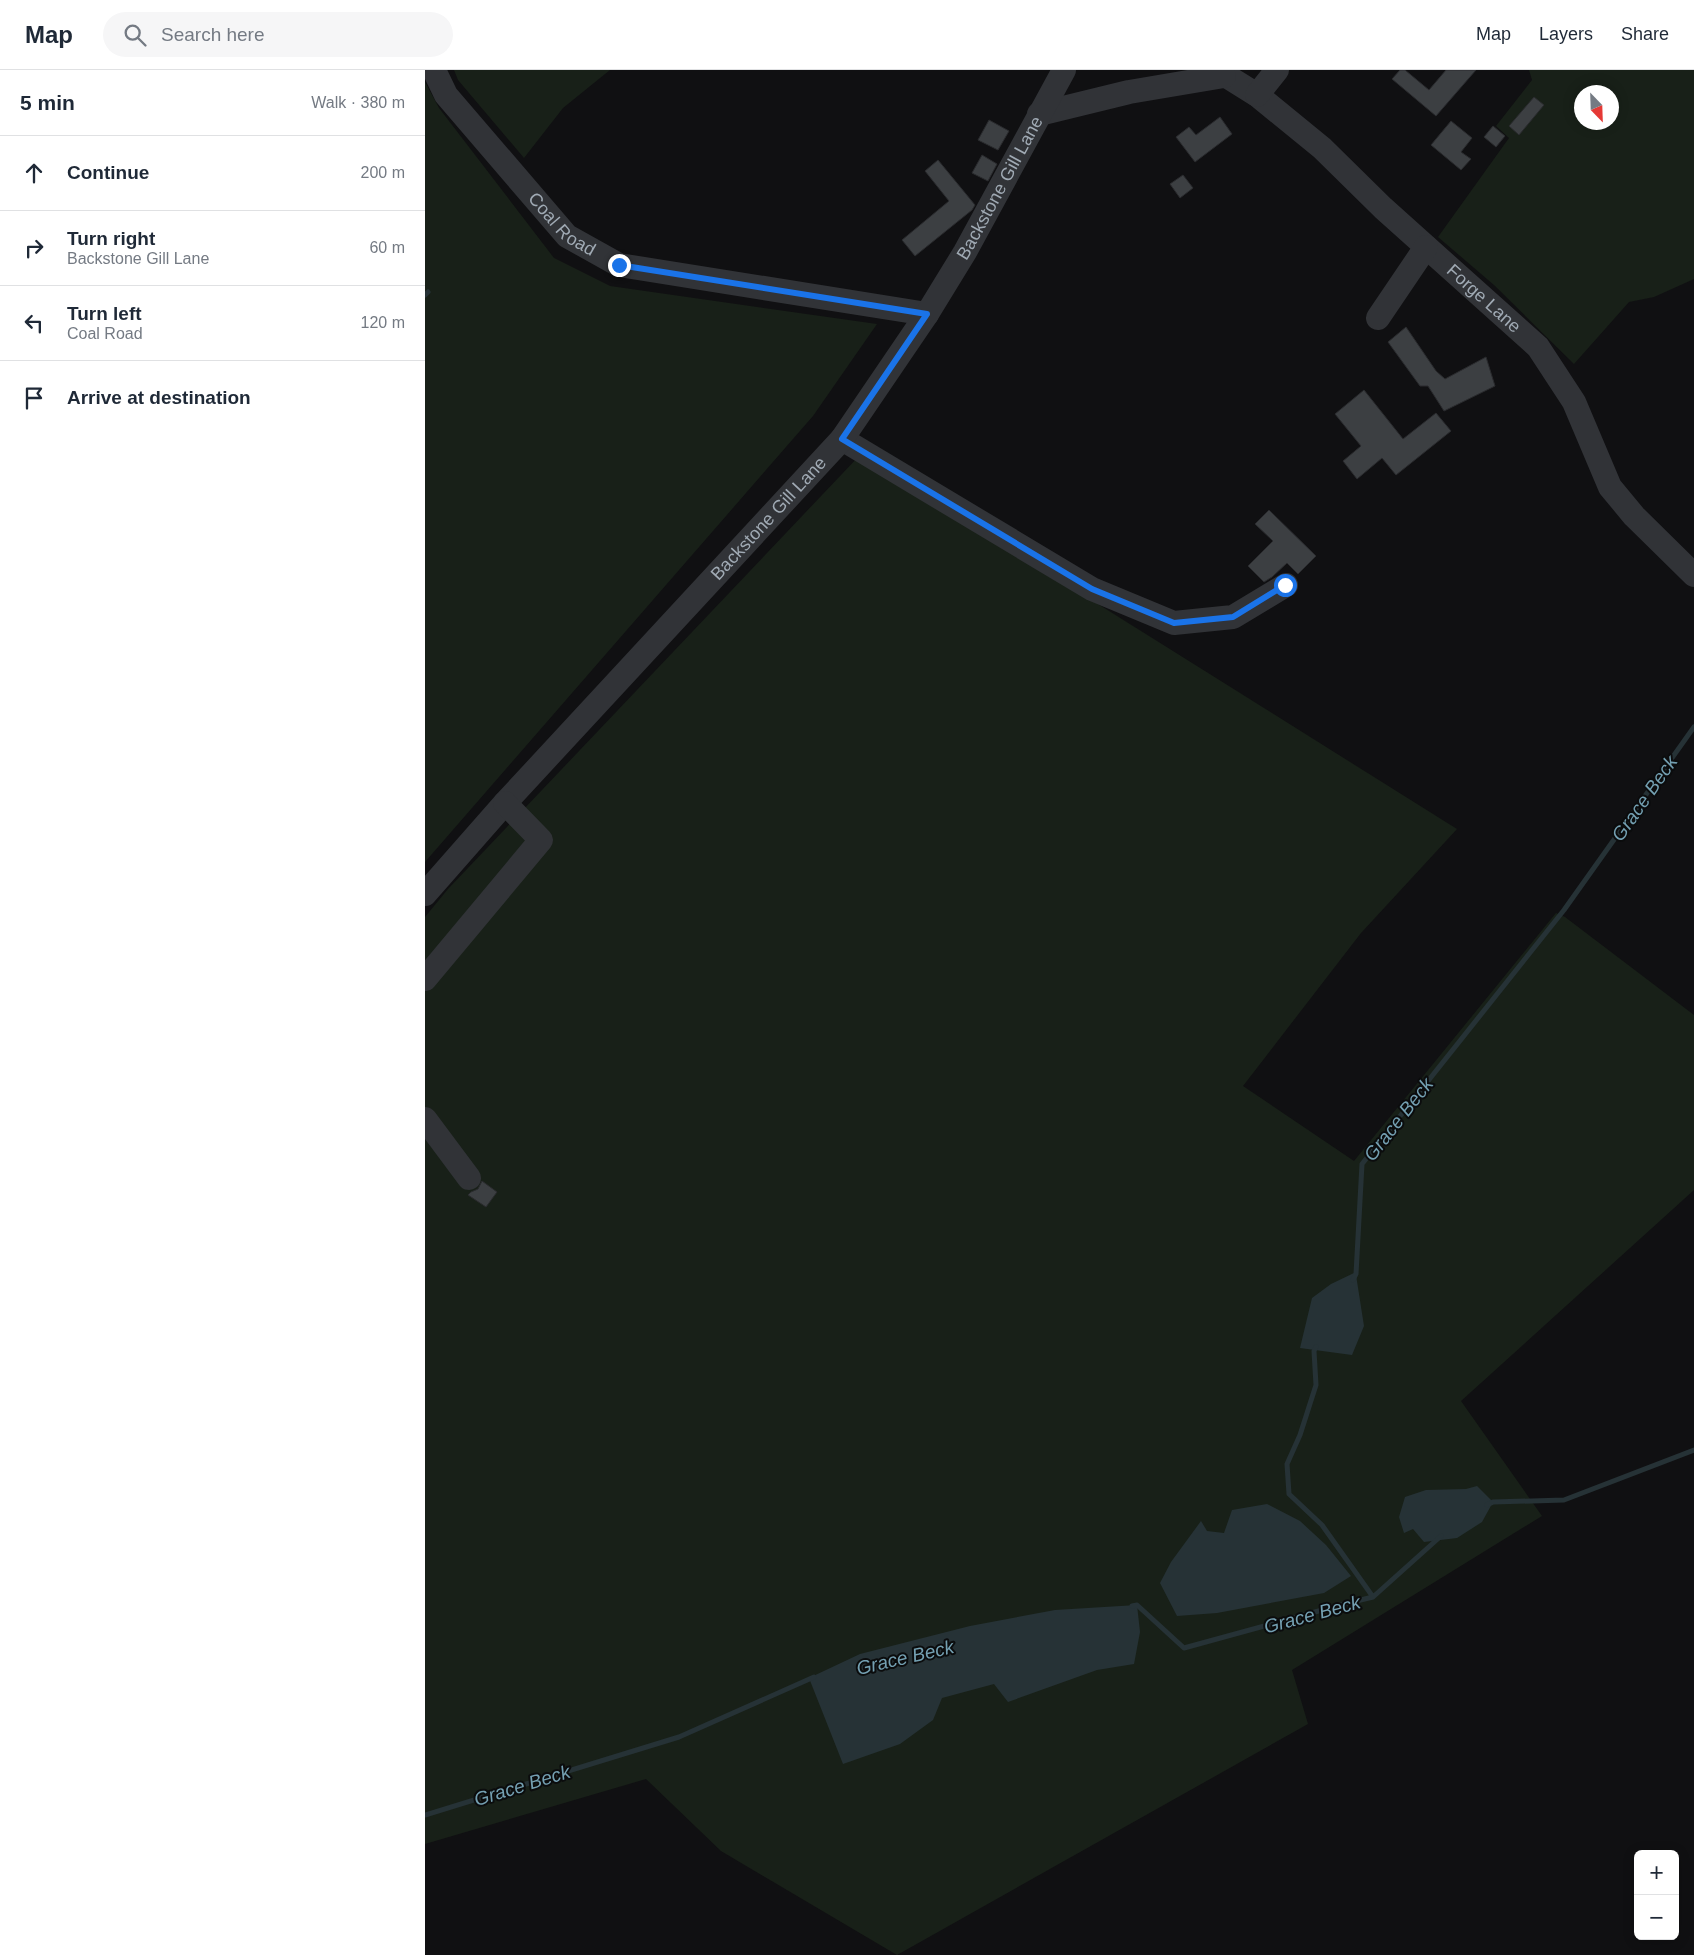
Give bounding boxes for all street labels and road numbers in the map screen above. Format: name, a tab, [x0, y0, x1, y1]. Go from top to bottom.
street label: Backstone Gill Lane	[953, 113, 1047, 263]
street label: Coal Road	[524, 188, 599, 260]
street label: Forge Lane	[1443, 260, 1525, 337]
street label: Backstone Gill Lane	[707, 453, 830, 584]

